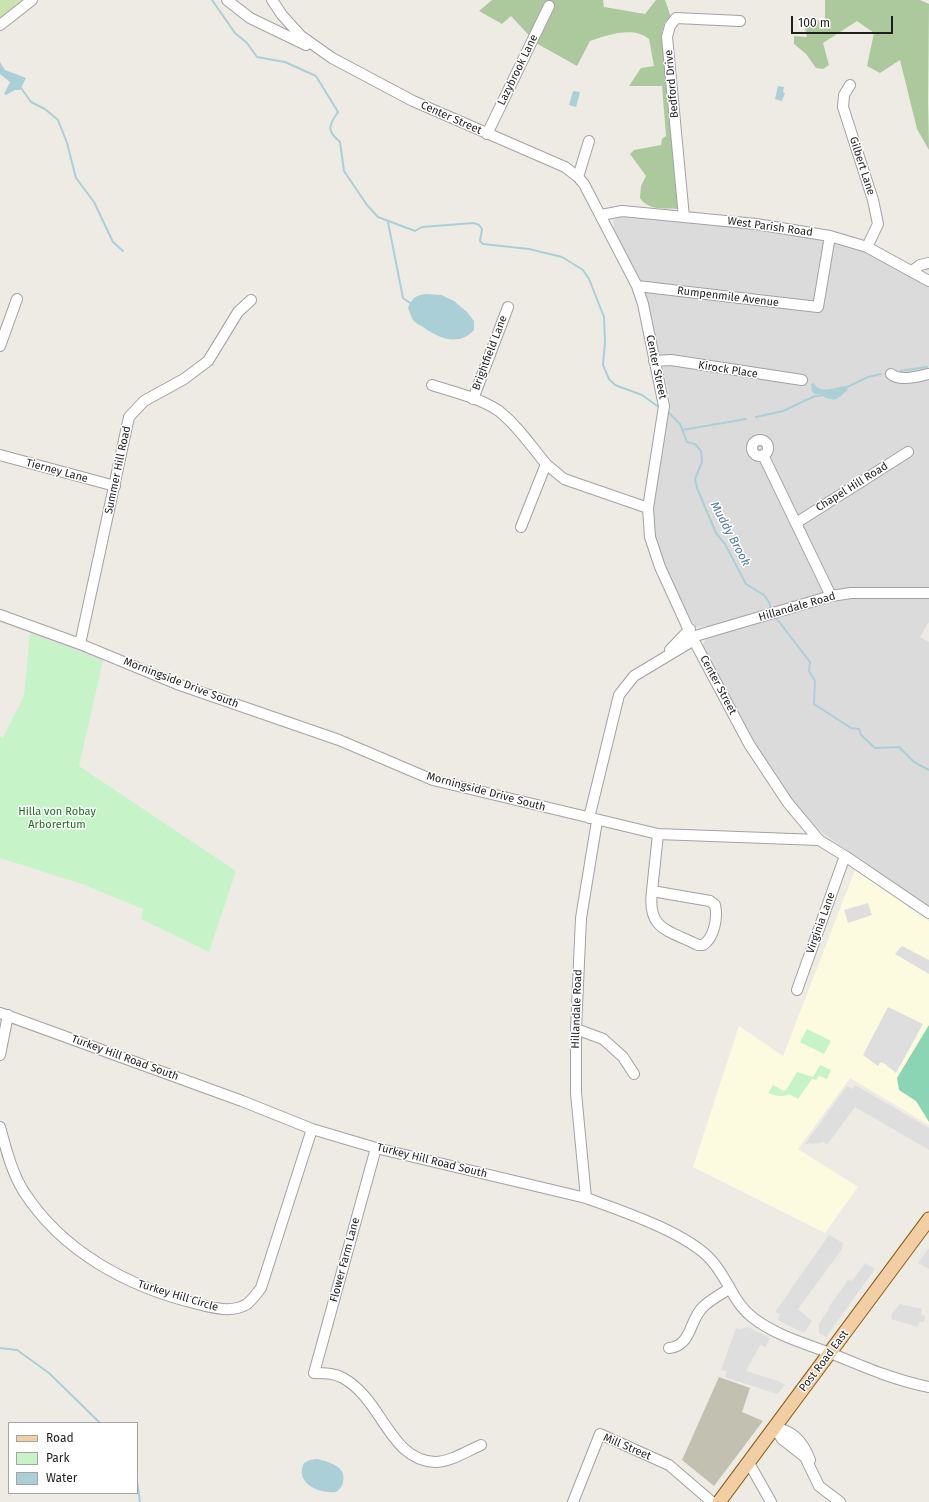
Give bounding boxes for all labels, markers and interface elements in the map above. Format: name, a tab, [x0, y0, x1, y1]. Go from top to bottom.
scale bar	[793, 8, 895, 34]
text: 100 m	[798, 16, 830, 30]
street label: Lazybrook Lane	[495, 32, 541, 108]
street label: Bedford Drive	[662, 49, 682, 119]
street label: Center Street	[419, 99, 483, 137]
street label: Gilbert Lane	[846, 135, 878, 197]
street label: West Parish Road	[727, 214, 813, 240]
street label: Rumpenmile Avenue	[676, 284, 780, 310]
street label: Brightfield Lane	[470, 314, 510, 392]
street label: Center Street	[643, 334, 669, 400]
street label: Kirock Place	[697, 359, 759, 381]
street label: Summer Hill Road	[102, 425, 134, 515]
street label: Tierney Lane	[25, 456, 89, 486]
street label: Chapel Hill Road	[814, 460, 890, 514]
water label: Muddy Brook	[707, 499, 753, 569]
street label: Hillandale Road	[757, 590, 837, 624]
street label: Center Street	[697, 653, 739, 717]
street label: Morningside Drive South	[121, 655, 241, 711]
street label: Morningside Drive South	[425, 770, 547, 814]
park label: Hilla von Robay Arborertum	[18, 805, 96, 831]
street label: Virginia Lane	[804, 891, 838, 955]
street label: Hillandale Road	[569, 969, 585, 1049]
street label: Turkey Hill Road South	[70, 1032, 180, 1084]
street label: Turkey Hill Road South	[376, 1141, 488, 1181]
street label: Flower Farm Lane	[327, 1216, 363, 1304]
street label: Turkey Hill Circle	[136, 1278, 220, 1314]
street label: Post Road East	[797, 1328, 851, 1394]
legend	[8, 1422, 138, 1494]
text: Road	[46, 1431, 74, 1445]
street label: Mill Street	[601, 1431, 653, 1463]
text: Park	[46, 1451, 70, 1465]
text: Water	[46, 1471, 77, 1485]

